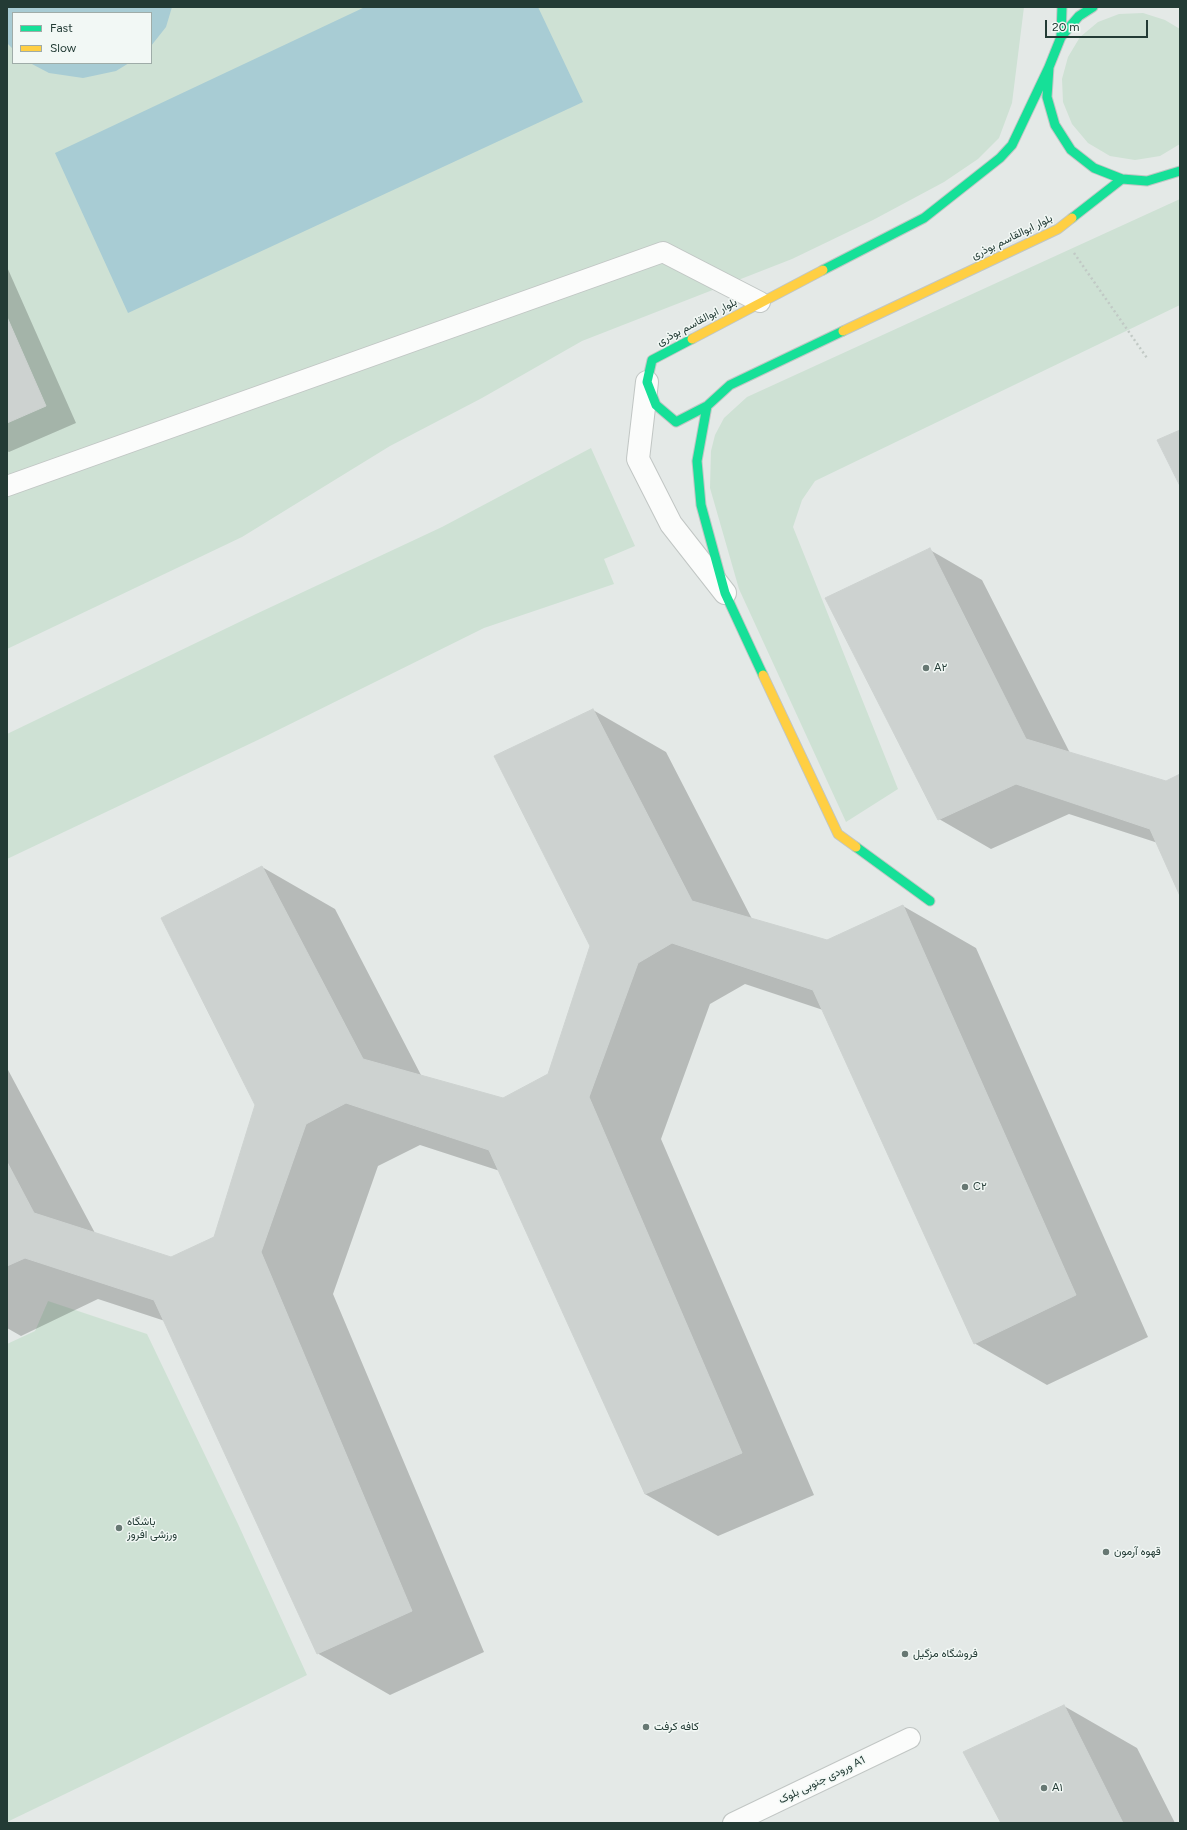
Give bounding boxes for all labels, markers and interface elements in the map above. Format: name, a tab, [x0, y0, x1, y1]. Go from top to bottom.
legend	[12, 12, 152, 64]
scale bar	[1047, 12, 1150, 38]
text: 20 m	[1052, 20, 1080, 34]
text: Fast	[50, 21, 73, 35]
text: Slow	[50, 41, 76, 55]
street label: بلوار ابوالقاسم بوذری	[969, 212, 1055, 262]
street label: بلوار ابوالقاسم بوذری	[655, 295, 739, 349]
place label: A۲	[934, 661, 947, 675]
marker: A۲	[921, 663, 931, 673]
place label: C۲	[973, 1180, 987, 1194]
marker: C۲	[960, 1182, 970, 1192]
place label: باشگاه ورزشی افروز	[127, 1515, 177, 1541]
marker: باشگاه ورزشی افروز	[114, 1523, 124, 1533]
place label: قهوه آرمون	[1114, 1545, 1161, 1559]
marker: قهوه آرمون	[1101, 1547, 1111, 1557]
place label: فروشگاه مزگیل	[913, 1647, 978, 1661]
marker: فروشگاه مزگیل	[900, 1649, 910, 1659]
place label: کافه کرفت	[654, 1720, 699, 1734]
marker: کافه کرفت	[641, 1722, 651, 1732]
street label: ورودی جنوبی بلوک A1	[776, 1753, 868, 1807]
place label: A۱	[1052, 1781, 1063, 1795]
marker: A۱	[1039, 1783, 1049, 1793]

